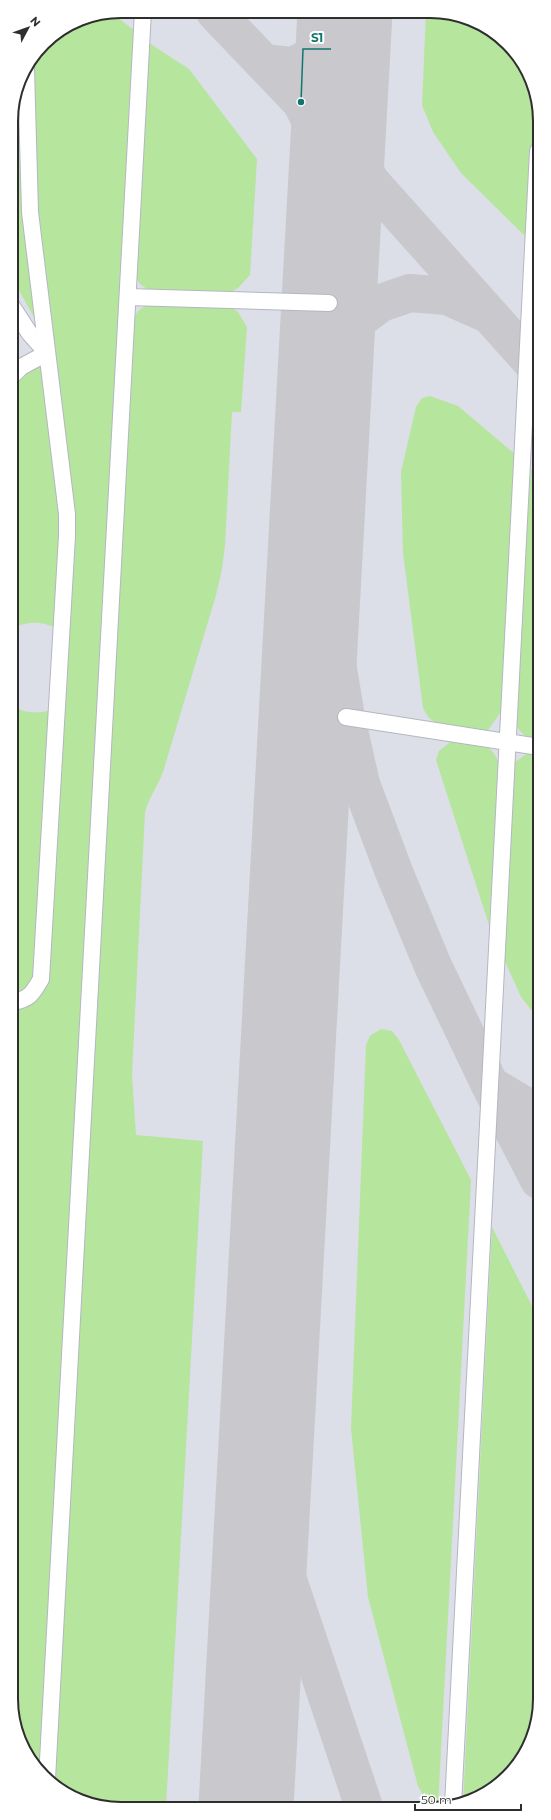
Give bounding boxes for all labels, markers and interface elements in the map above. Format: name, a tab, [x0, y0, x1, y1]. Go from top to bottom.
north arrow	[8, 8, 48, 48]
text: N	[27, 13, 44, 29]
callout: S1	[303, 25, 331, 49]
text: S1	[311, 30, 323, 45]
scale bar	[415, 1786, 521, 1812]
text: 50 m	[421, 1792, 452, 1807]

